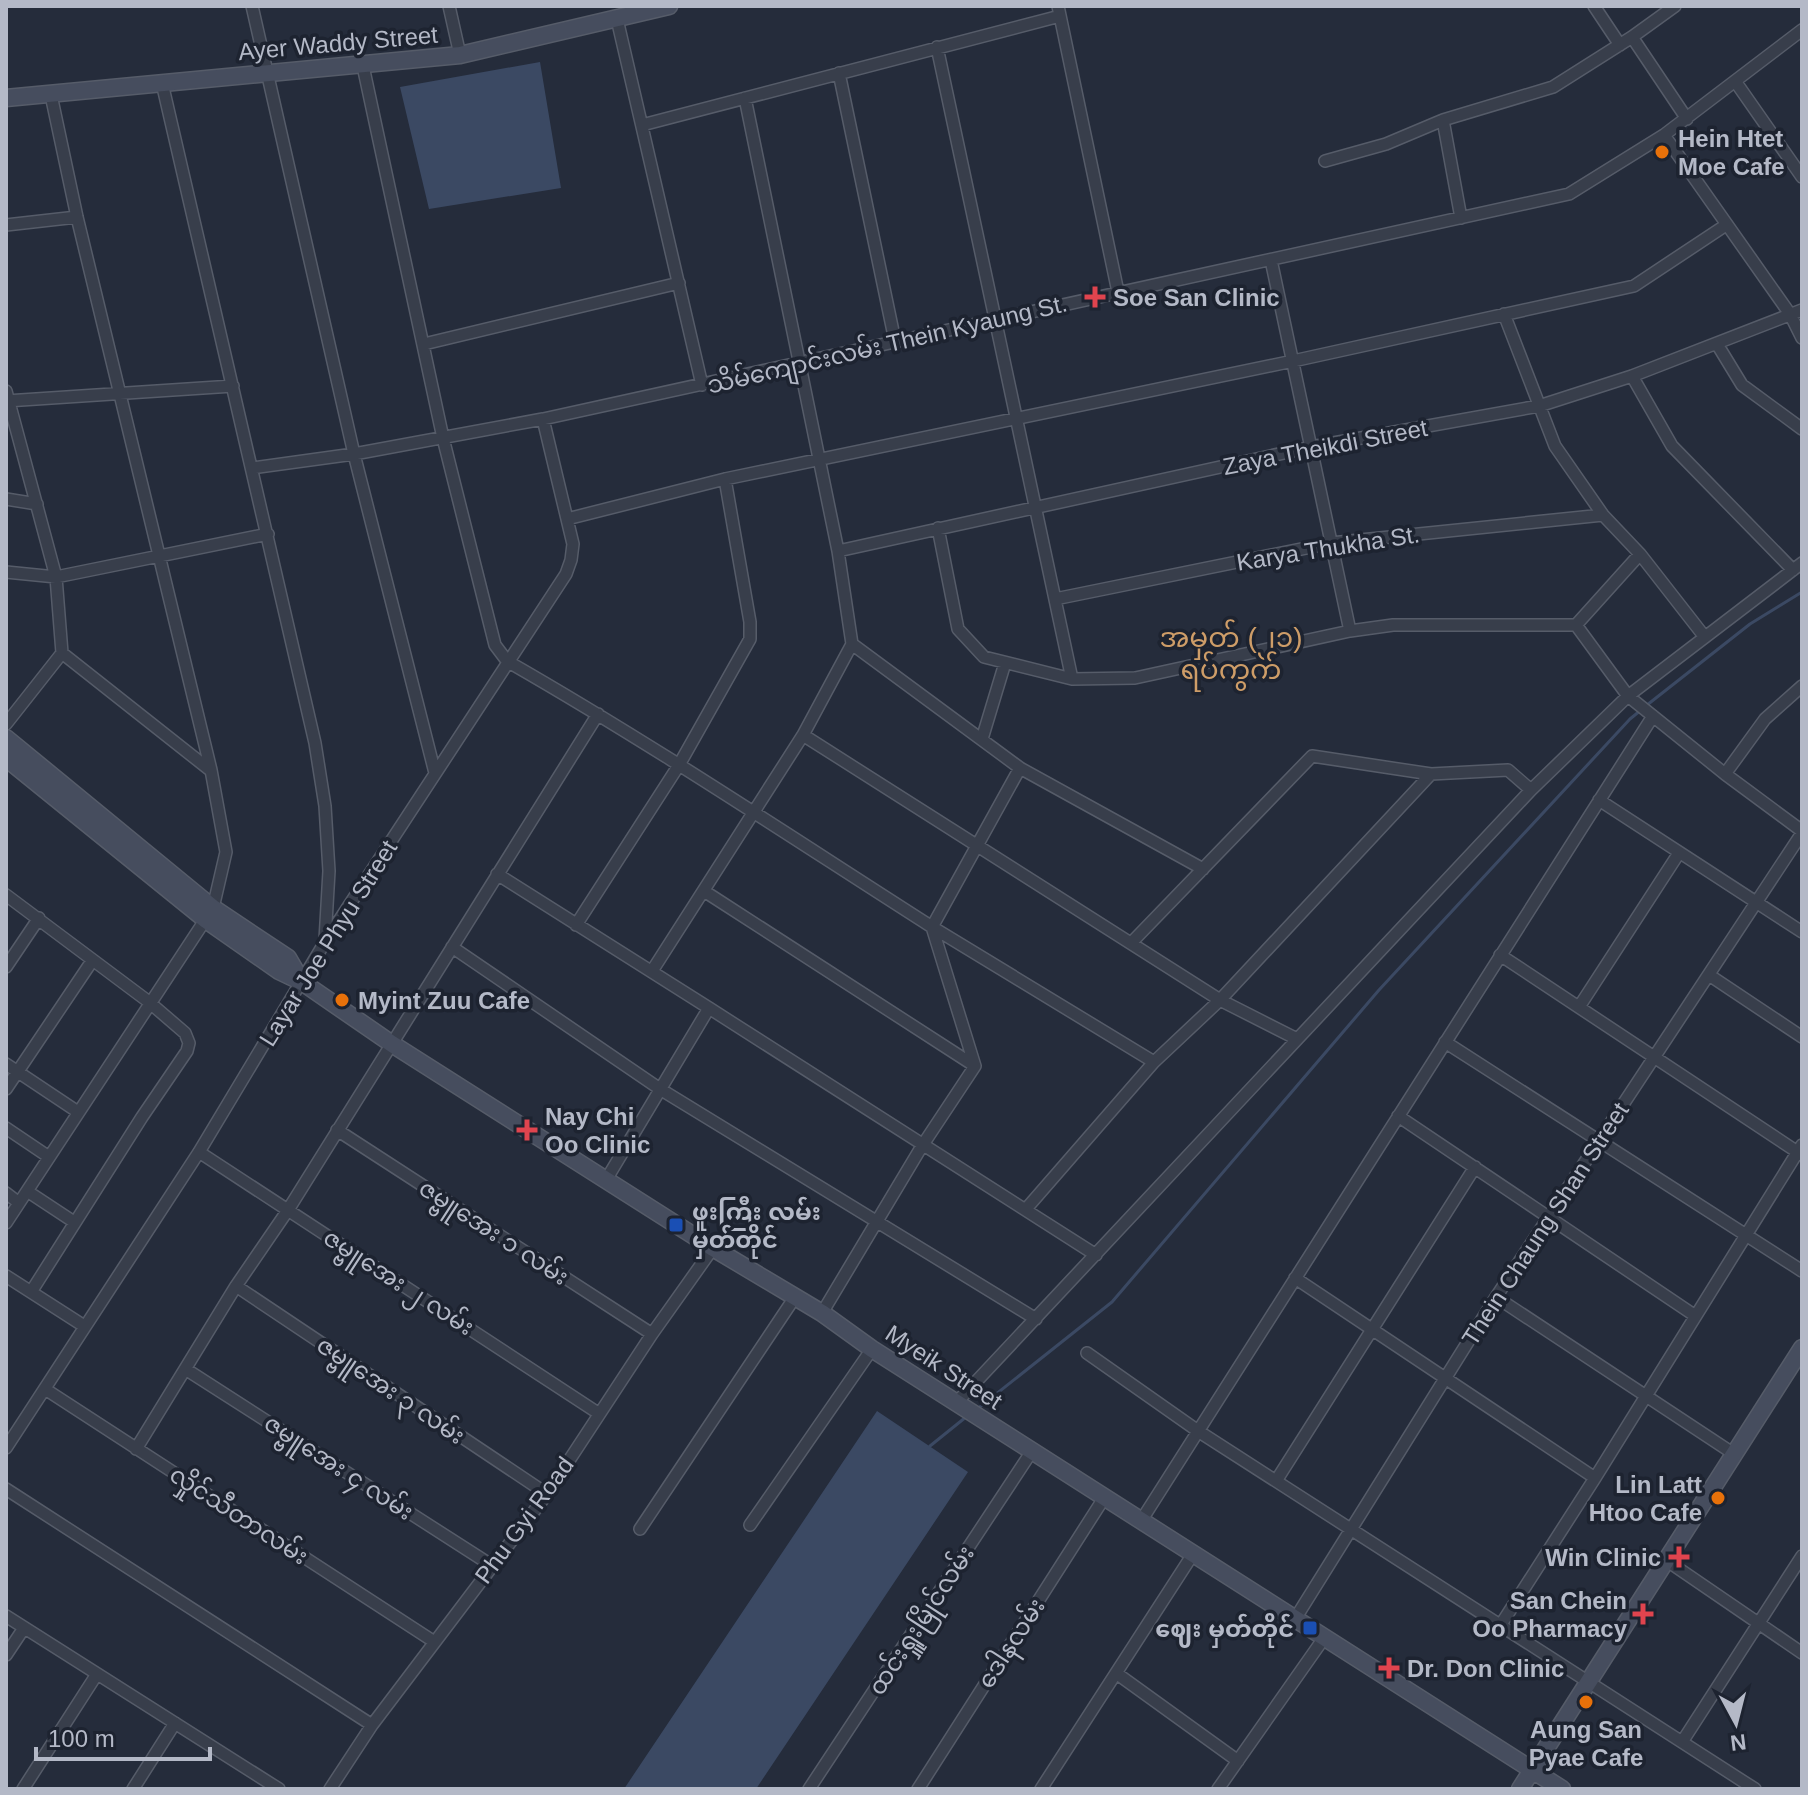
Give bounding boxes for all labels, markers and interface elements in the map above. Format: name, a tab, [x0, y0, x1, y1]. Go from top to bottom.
street label: Ayer Waddy Street	[237, 21, 439, 65]
place label: Hein Htet Moe Cafe	[1678, 125, 1785, 180]
marker: Hein Htet Moe Cafe	[1653, 143, 1671, 161]
place label: Soe San Clinic	[1113, 284, 1280, 311]
marker: Soe San Clinic	[1084, 286, 1106, 308]
street label: သိမ်ကျောင်းလမ်း Thein Kyaung St.	[704, 287, 1071, 404]
street label: Zaya Theikdi Street	[1221, 414, 1430, 480]
street label: Karya Thukha St.	[1235, 520, 1421, 576]
district label: အမှတ် (၂၁) ရပ်ကွက်	[1159, 619, 1303, 692]
street label: Layar Joe Phyu Street	[254, 835, 403, 1051]
place label: Myint Zuu Cafe	[358, 987, 530, 1014]
marker: Myint Zuu Cafe	[333, 991, 351, 1009]
street label: Thein Chaung Shan Street	[1456, 1097, 1634, 1351]
place label: Nay Chi Oo Clinic	[545, 1103, 650, 1158]
marker: Nay Chi Oo Clinic	[516, 1119, 538, 1141]
street label: ဇမ္ဗူအေး ၁ လမ်း	[411, 1172, 575, 1296]
place label: ဖူးကြီး လမ်း မှတ်တိုင်	[692, 1196, 821, 1259]
marker: ဖူးကြီး လမ်း မှတ်တိုင်	[667, 1216, 685, 1234]
street label: ဇမ္ဗူအေး ၂ လမ်း	[315, 1222, 480, 1346]
street label: Myeik Street	[881, 1319, 1008, 1415]
street label: ဇမ္ဗူအေး ၃ လမ်း	[308, 1329, 471, 1455]
street label: ဇမ္ဗူအေး ၄ လမ်း	[256, 1407, 420, 1531]
street label: Phu Gyi Road	[469, 1452, 579, 1588]
street label: လှိုင်သီတာလမ်း	[162, 1459, 314, 1575]
place label: Lin Latt Htoo Cafe	[1589, 1471, 1702, 1526]
marker: Lin Latt Htoo Cafe	[1709, 1489, 1727, 1507]
street label: ထင်းရှူးမြိုင်လမ်း	[861, 1539, 984, 1703]
place label: Win Clinic	[1545, 1544, 1661, 1571]
marker: Win Clinic	[1668, 1546, 1690, 1568]
place label: San Chein Oo Pharmacy	[1472, 1587, 1628, 1642]
street label: ဒေါနလမ်း	[970, 1592, 1055, 1696]
marker: San Chein Oo Pharmacy	[1634, 1605, 1652, 1623]
place label: ဈေး မှတ်တိုင်	[1155, 1613, 1294, 1648]
marker: ဈေး မှတ်တိုင်	[1301, 1619, 1319, 1637]
place label: Dr. Don Clinic	[1407, 1655, 1564, 1682]
marker: Dr. Don Clinic	[1378, 1657, 1400, 1679]
north arrow	[1696, 1683, 1776, 1763]
marker: Aung San Pyae Cafe	[1577, 1693, 1595, 1711]
scale bar	[36, 1711, 210, 1761]
place label: Aung San Pyae Cafe	[1529, 1716, 1643, 1771]
text: 100 m	[48, 1725, 115, 1752]
text: N	[1729, 1729, 1748, 1756]

